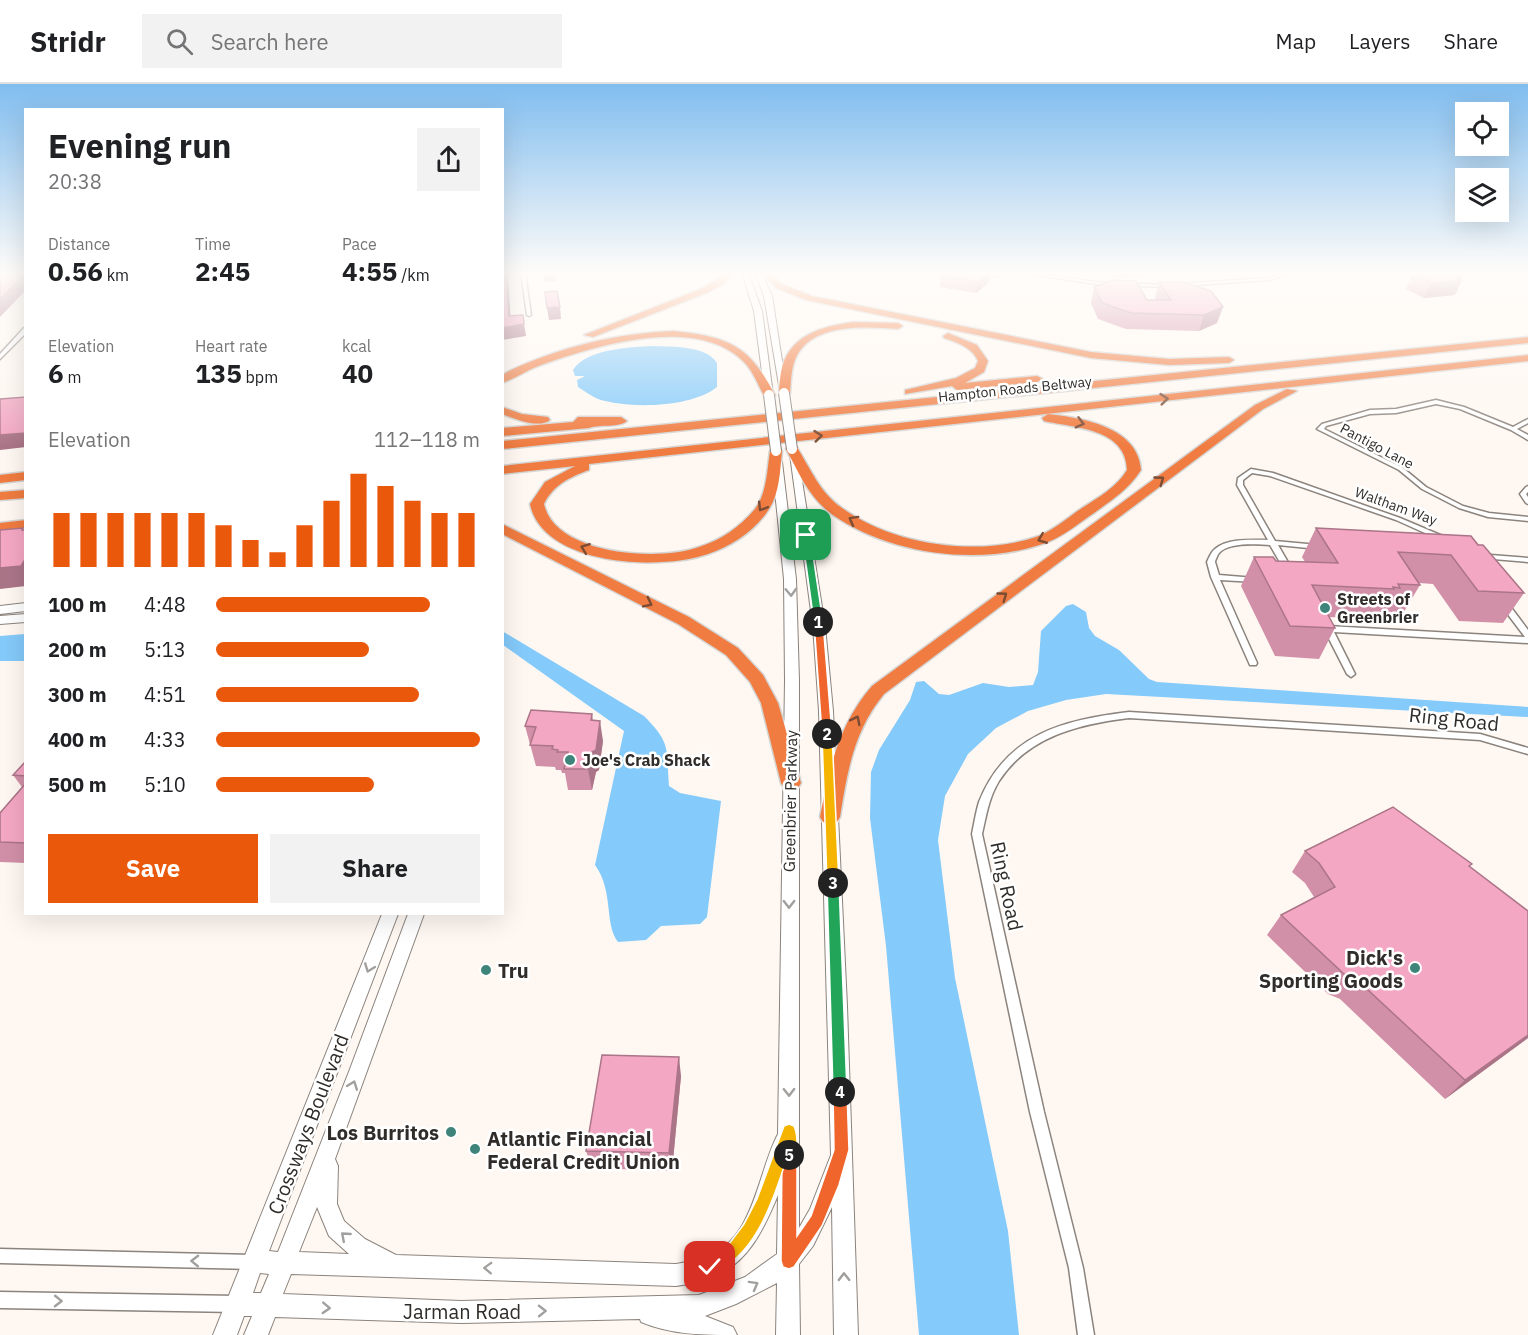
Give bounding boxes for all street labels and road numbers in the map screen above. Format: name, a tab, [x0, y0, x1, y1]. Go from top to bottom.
street label: Hampton Roads Beltway	[937, 372, 1093, 406]
street label: Pantigo Lane	[1337, 419, 1417, 473]
street label: Waltham Way	[1352, 483, 1440, 529]
street label: Ring Road	[1408, 701, 1500, 737]
street label: Greenbrier Parkway	[779, 730, 801, 872]
street label: Ring Road	[984, 839, 1030, 933]
street label: Crossways Boulevard	[261, 1030, 355, 1218]
street label: Jarman Road	[403, 1298, 521, 1325]

